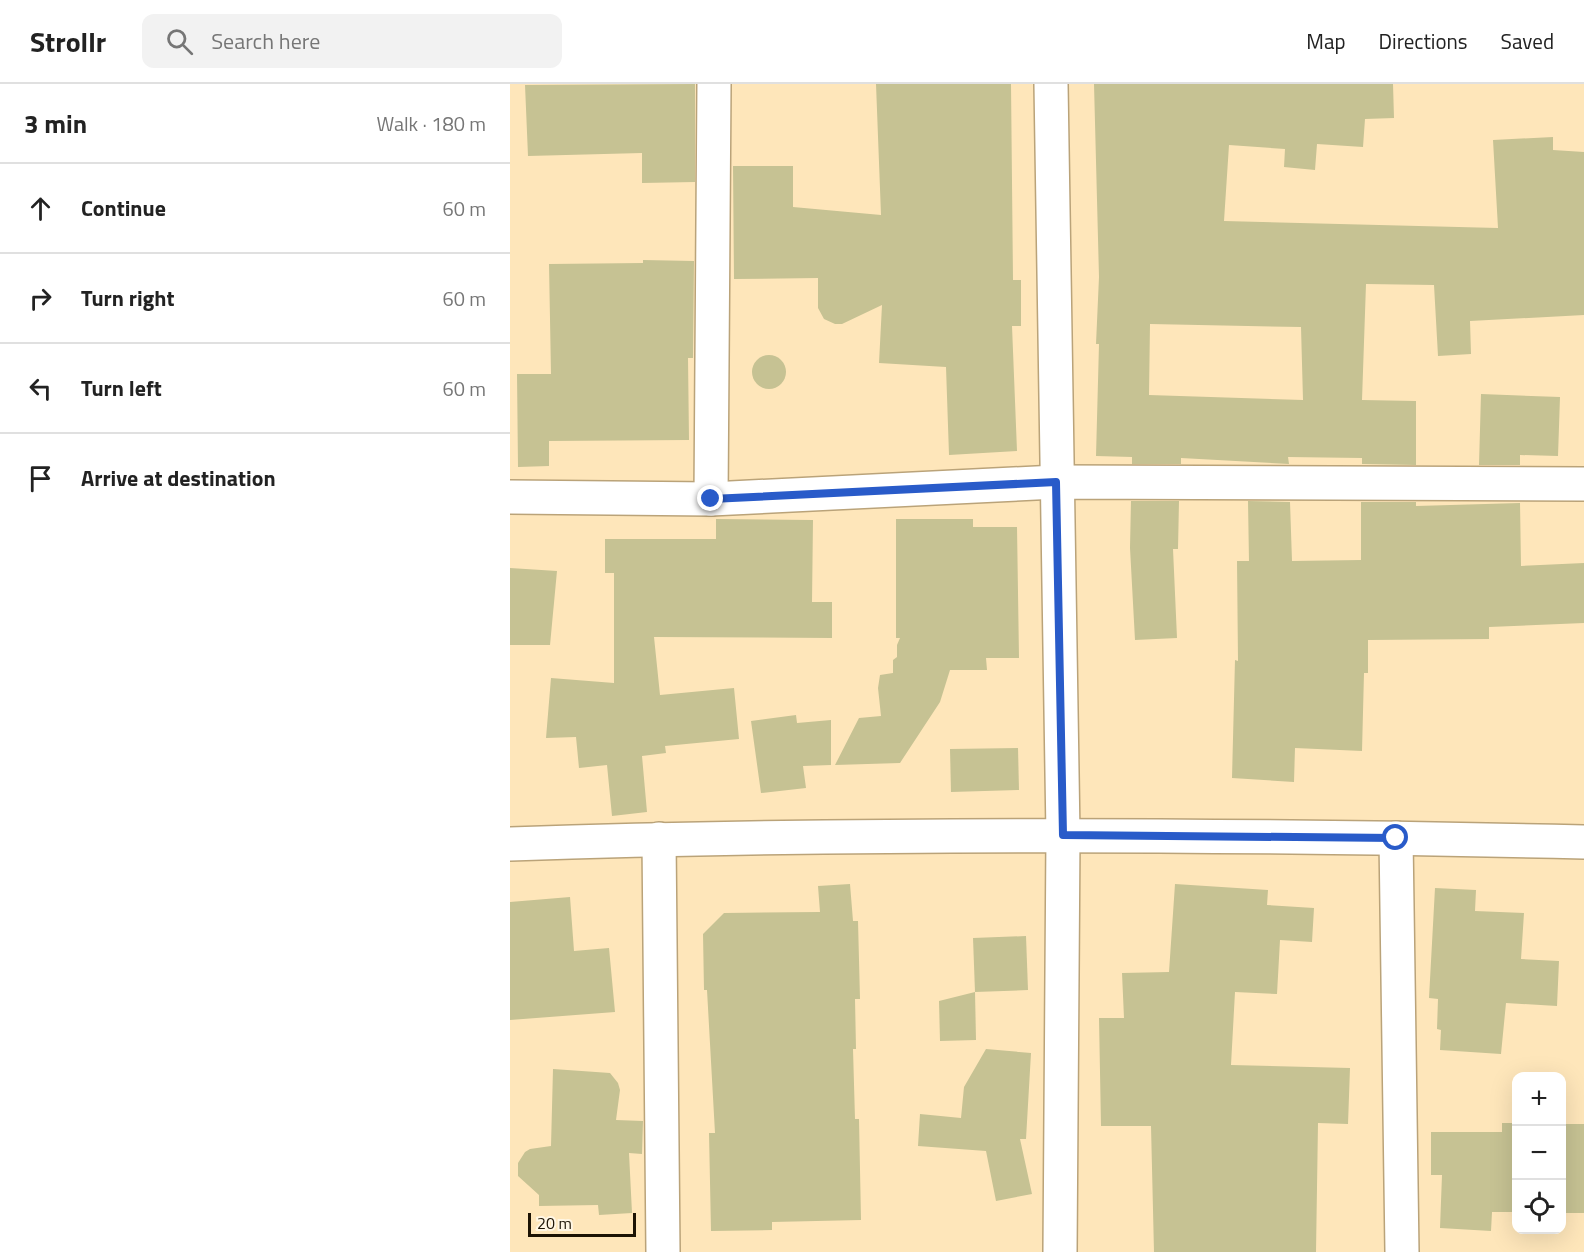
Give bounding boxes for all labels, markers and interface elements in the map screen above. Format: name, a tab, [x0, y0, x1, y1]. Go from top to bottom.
search box	[142, 14, 562, 68]
text: Strollr	[30, 20, 106, 63]
text: Search here	[211, 24, 320, 58]
icon: search	[163, 25, 196, 58]
text: Map	[1306, 25, 1346, 57]
text: Directions	[1379, 25, 1468, 57]
text: Saved	[1501, 25, 1554, 57]
text: 3 min	[24, 104, 87, 143]
text: Walk · 180 m	[377, 108, 486, 139]
text: Continue	[81, 191, 166, 225]
icon: ahead	[24, 192, 57, 225]
text: 60 m	[442, 193, 486, 224]
text: Turn right	[81, 281, 175, 315]
icon: right	[24, 282, 57, 315]
text: 60 m	[442, 283, 486, 314]
text: Turn left	[81, 371, 162, 405]
icon: left	[24, 372, 57, 405]
text: 60 m	[442, 373, 486, 404]
text: Arrive at destination	[81, 461, 276, 495]
icon: arrive	[24, 462, 57, 495]
route end	[697, 485, 723, 511]
route start	[1382, 824, 1408, 850]
map controls	[1512, 1072, 1566, 1234]
button: +	[1512, 1072, 1566, 1126]
button: −	[1512, 1126, 1566, 1180]
button: locate	[1512, 1180, 1566, 1234]
scale bar	[528, 1210, 636, 1238]
text: 20 m	[537, 1211, 572, 1235]

